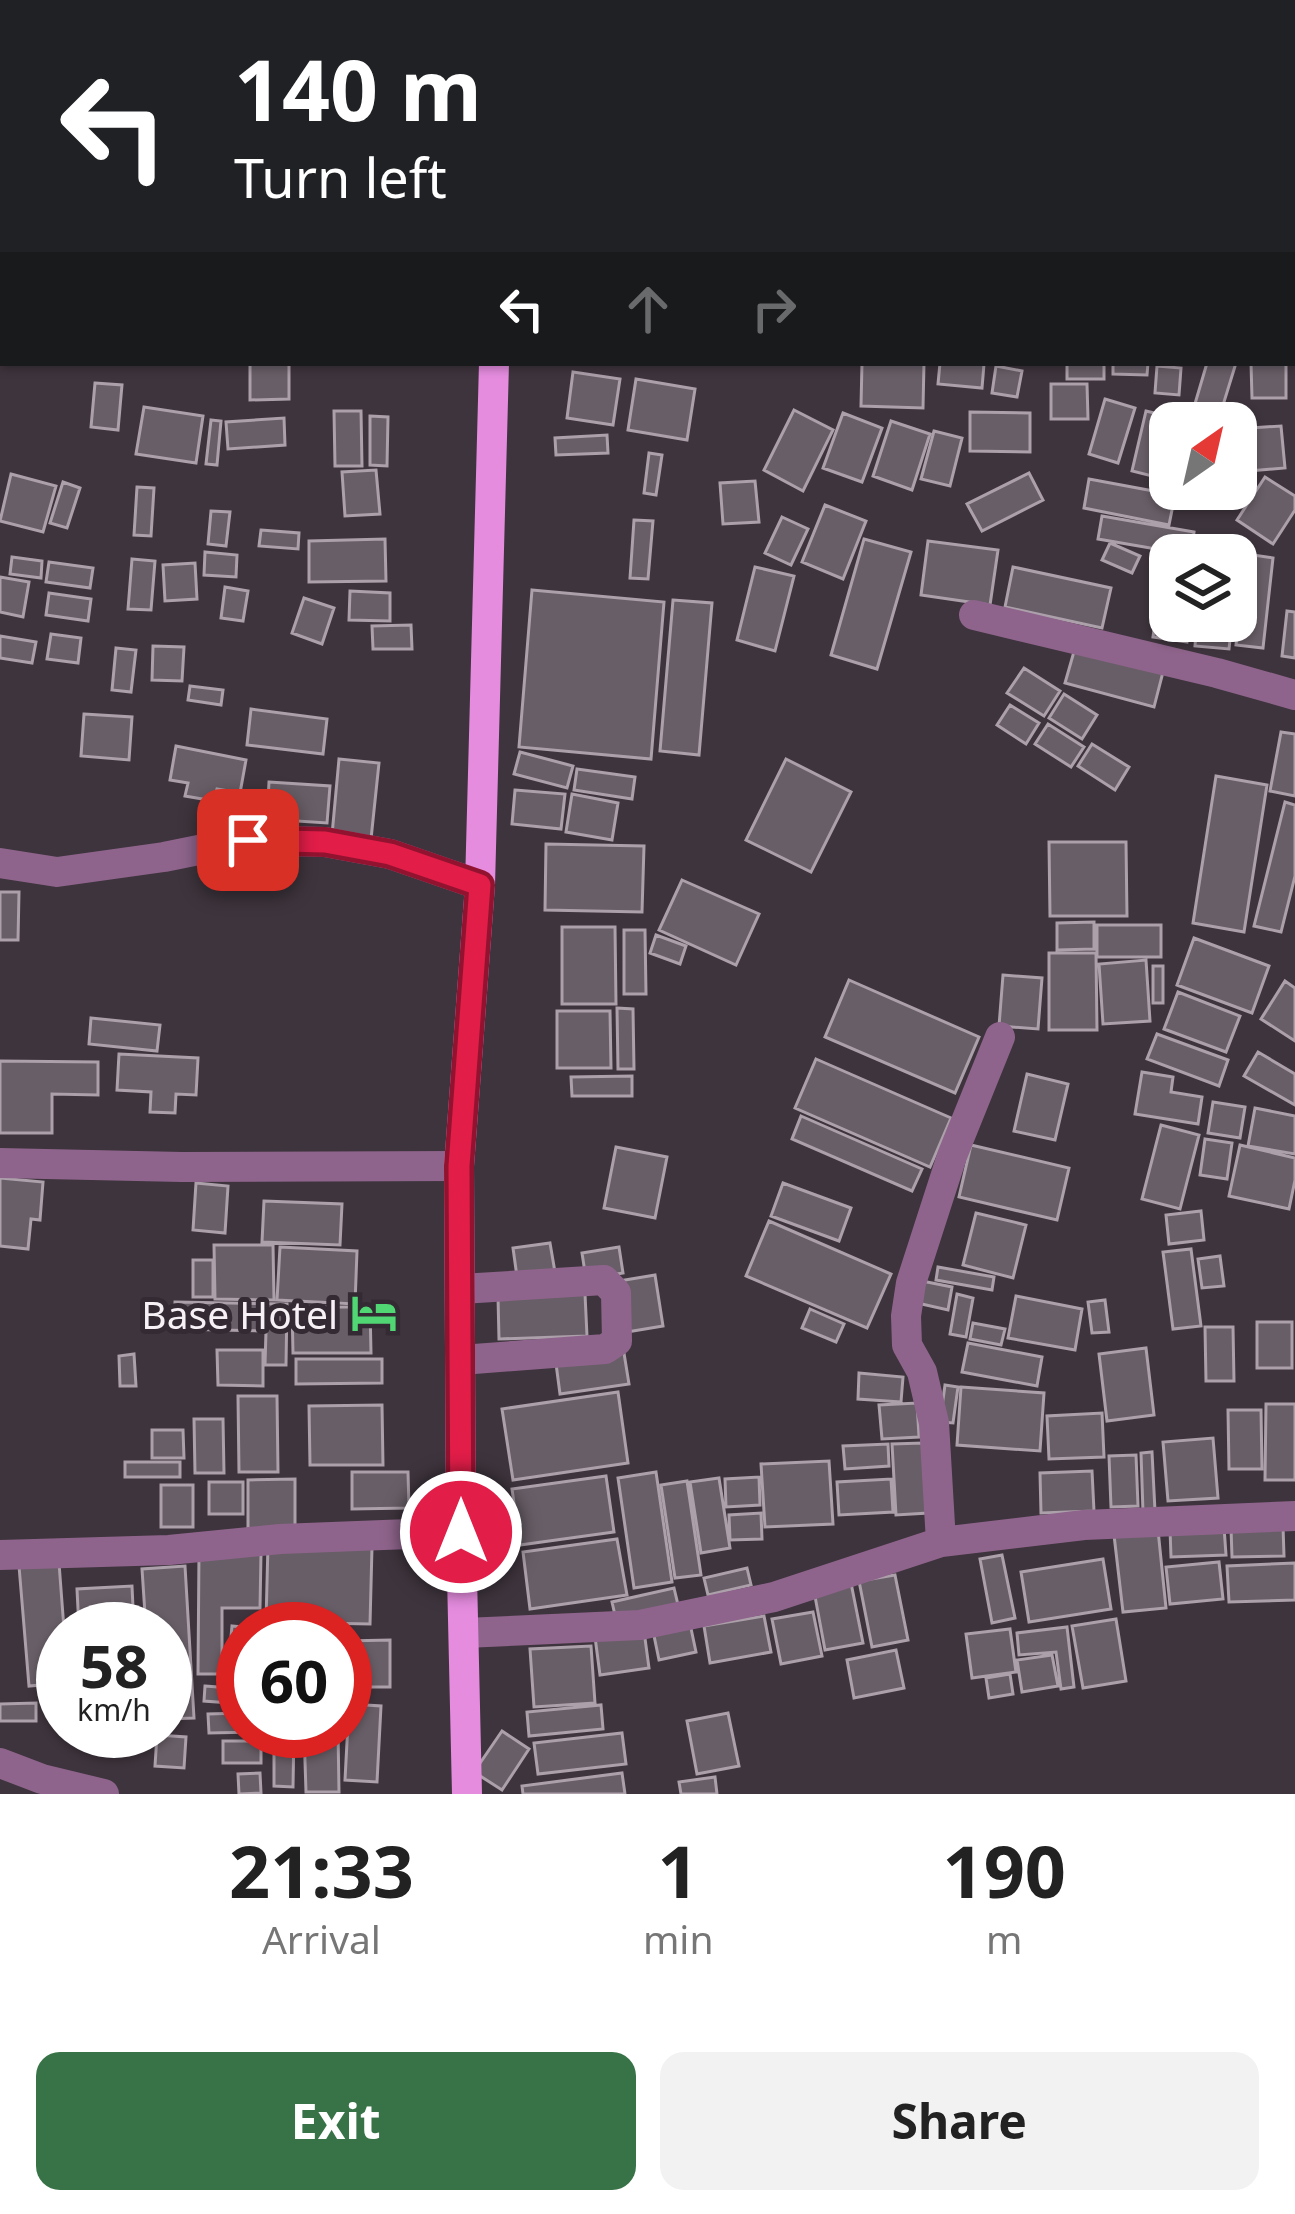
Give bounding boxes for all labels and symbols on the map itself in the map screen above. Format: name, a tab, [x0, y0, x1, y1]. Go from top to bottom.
north arrow	[1149, 402, 1257, 510]
pin	[197, 789, 299, 891]
place label: Base Hotel	[141, 1287, 338, 1340]
hotel icon: Base Hotel	[349, 1288, 399, 1338]
position arrow	[398, 1469, 524, 1595]
speed limit sign: 60	[216, 1602, 372, 1758]

